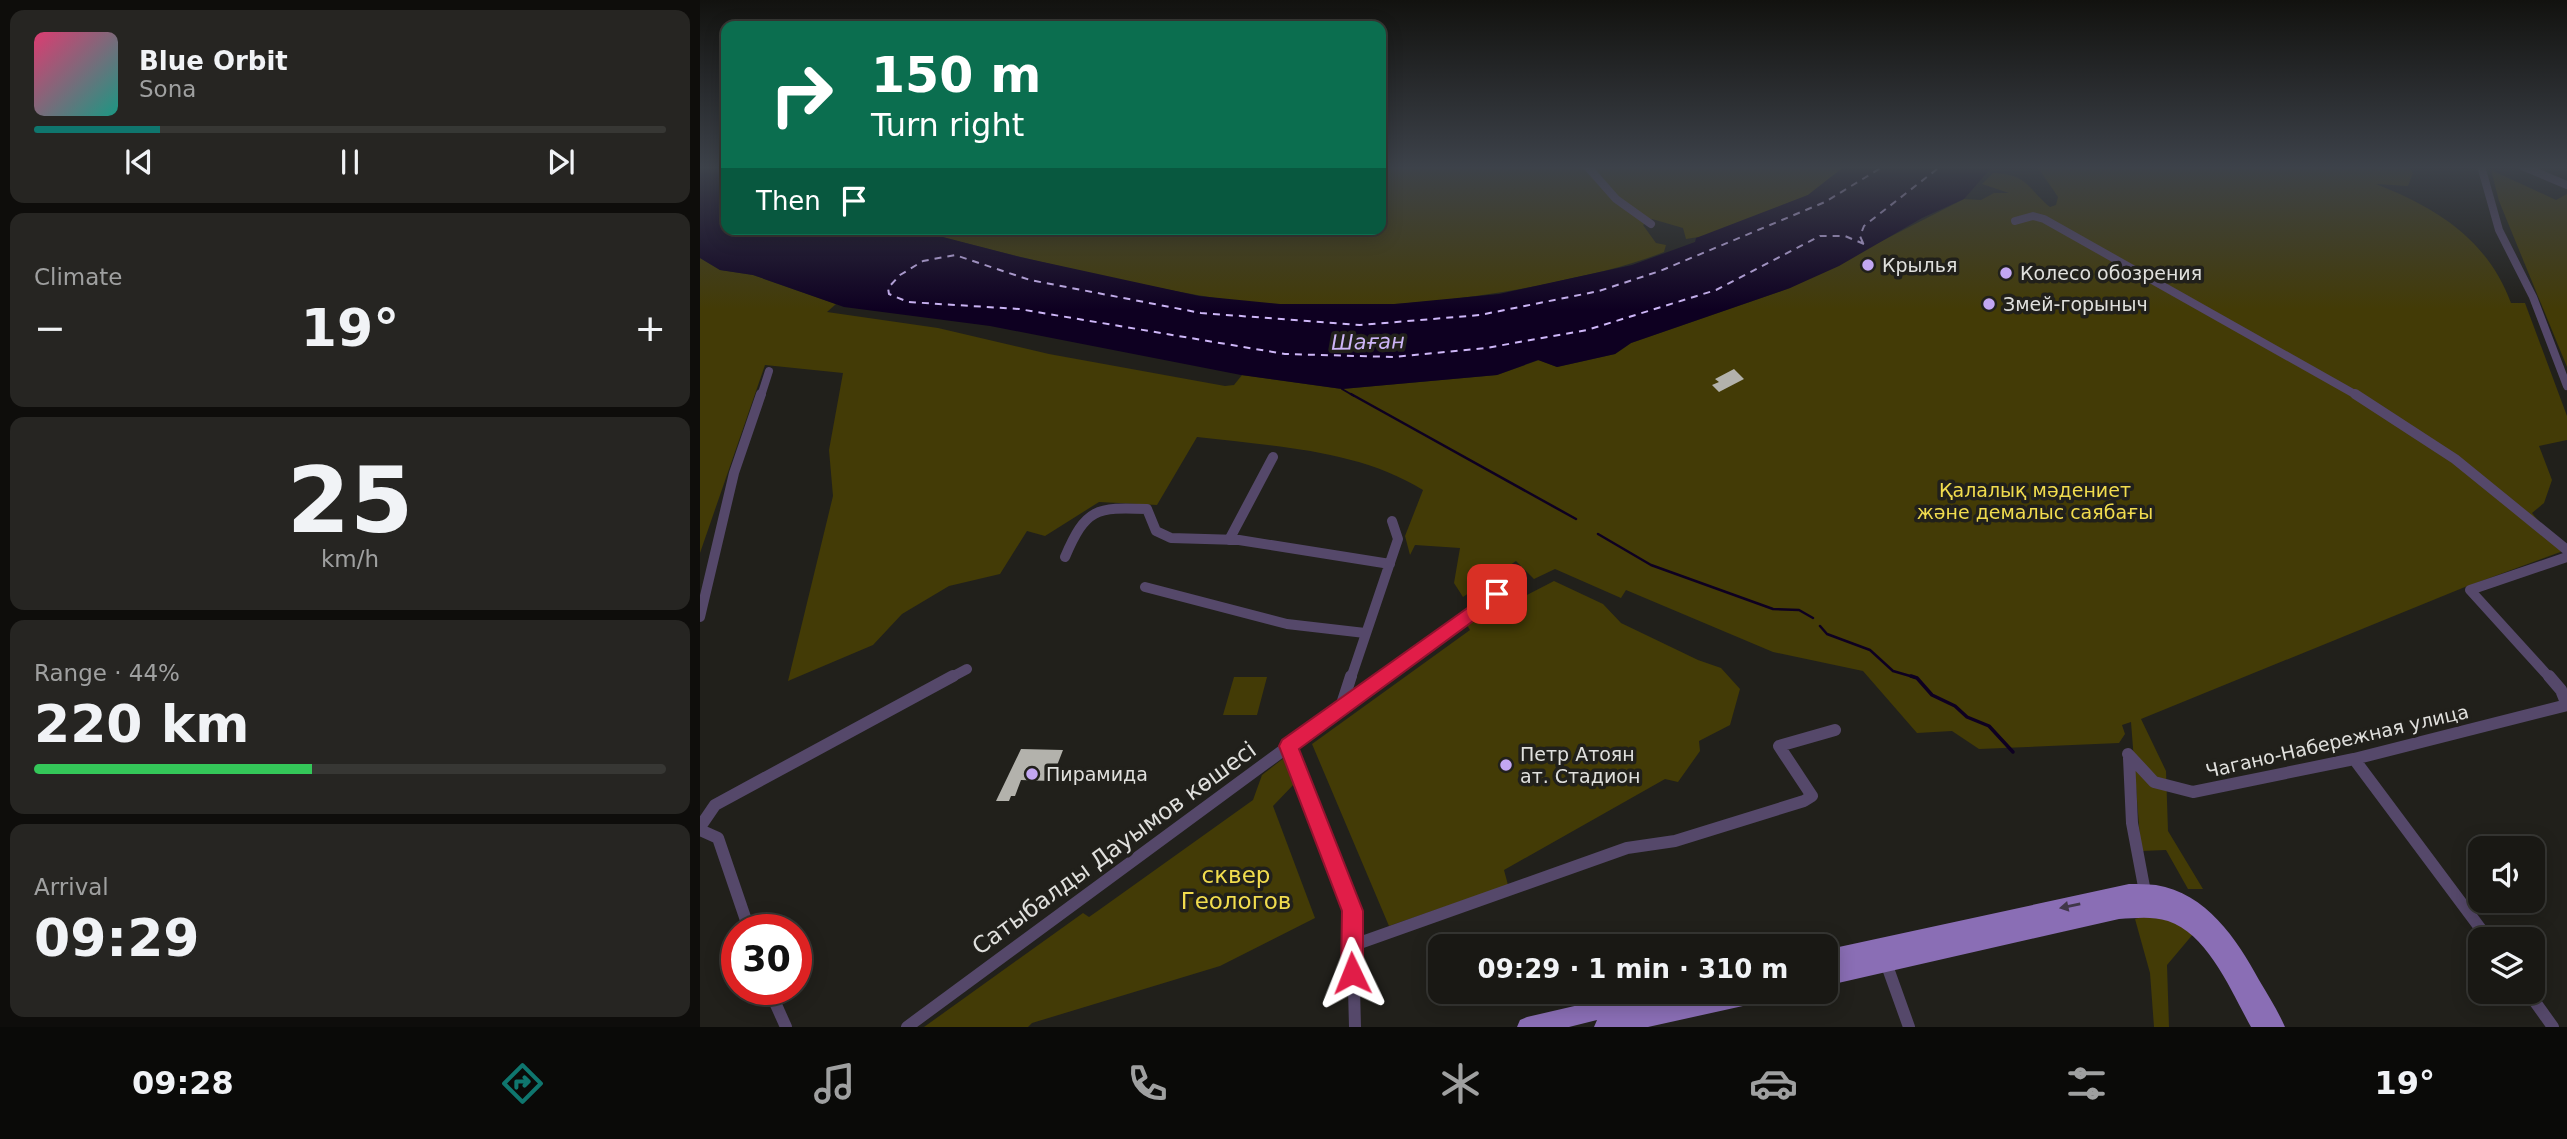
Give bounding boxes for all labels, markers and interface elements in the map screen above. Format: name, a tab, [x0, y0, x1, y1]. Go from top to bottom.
text: Blue Orbit	[139, 46, 288, 76]
text: 150 m	[871, 47, 1041, 104]
icon: right	[756, 49, 847, 140]
text: Sona	[139, 76, 196, 102]
text: Turn right	[871, 106, 1024, 144]
icon: previous	[120, 143, 158, 181]
icon: pause	[331, 143, 369, 181]
icon: next	[542, 143, 580, 181]
icon: arrive	[835, 182, 873, 220]
text: Then	[756, 186, 821, 216]
place label: Крылья	[1882, 254, 1957, 276]
marker: Крылья	[1860, 257, 1876, 273]
place label: Колесо обозрения	[2020, 262, 2202, 284]
text: Climate	[34, 264, 123, 290]
marker: Колесо обозрения	[1998, 265, 2014, 281]
place label: Змей-горыныч	[2003, 293, 2148, 315]
marker: Змей-горыныч	[1981, 296, 1997, 312]
text: 19°	[301, 298, 399, 358]
text: −	[34, 306, 66, 350]
text: +	[634, 306, 666, 350]
water label: Шаған	[1331, 329, 1405, 355]
text: 25	[287, 448, 413, 553]
park label: Қалалық мәдениет және демалыс саябағы	[1917, 479, 2153, 523]
text: km/h	[321, 546, 379, 572]
pin	[1467, 564, 1527, 624]
icon: arrive	[1478, 575, 1516, 613]
text: Range · 44%	[34, 660, 180, 686]
text: 220 km	[34, 694, 249, 754]
street label: Чагано-Набережная улица	[2203, 700, 2471, 782]
street label: Сатыбалды Дауымов көшесі	[967, 736, 1261, 960]
place label: Петр Атоян ат. Стадион	[1520, 743, 1640, 787]
marker: Петр Атоян ат. Стадион	[1498, 757, 1514, 773]
place label: Пирамида	[1046, 763, 1148, 785]
marker: Пирамида	[1024, 766, 1040, 782]
map controls	[2468, 836, 2545, 1004]
button: sound	[2468, 836, 2545, 913]
park label: сквер Геологов	[1181, 862, 1291, 914]
text: Arrival	[34, 874, 109, 900]
one-way arrow	[2059, 900, 2081, 911]
text: 09:29	[34, 908, 200, 968]
speed limit sign: 30	[721, 914, 812, 1005]
button: layers	[2468, 927, 2545, 1004]
position arrow	[1315, 936, 1389, 1010]
text: 09:29 · 1 min · 310 m	[1478, 954, 1788, 984]
icon: directions	[498, 1059, 547, 1108]
icon: music	[810, 1059, 859, 1108]
icon: phone	[1123, 1059, 1172, 1108]
icon: climate	[1436, 1059, 1485, 1108]
icon: car	[1749, 1059, 1798, 1108]
icon: filters	[2062, 1059, 2111, 1108]
text: 09:28	[132, 1064, 234, 1102]
text: 19°	[2374, 1064, 2435, 1102]

